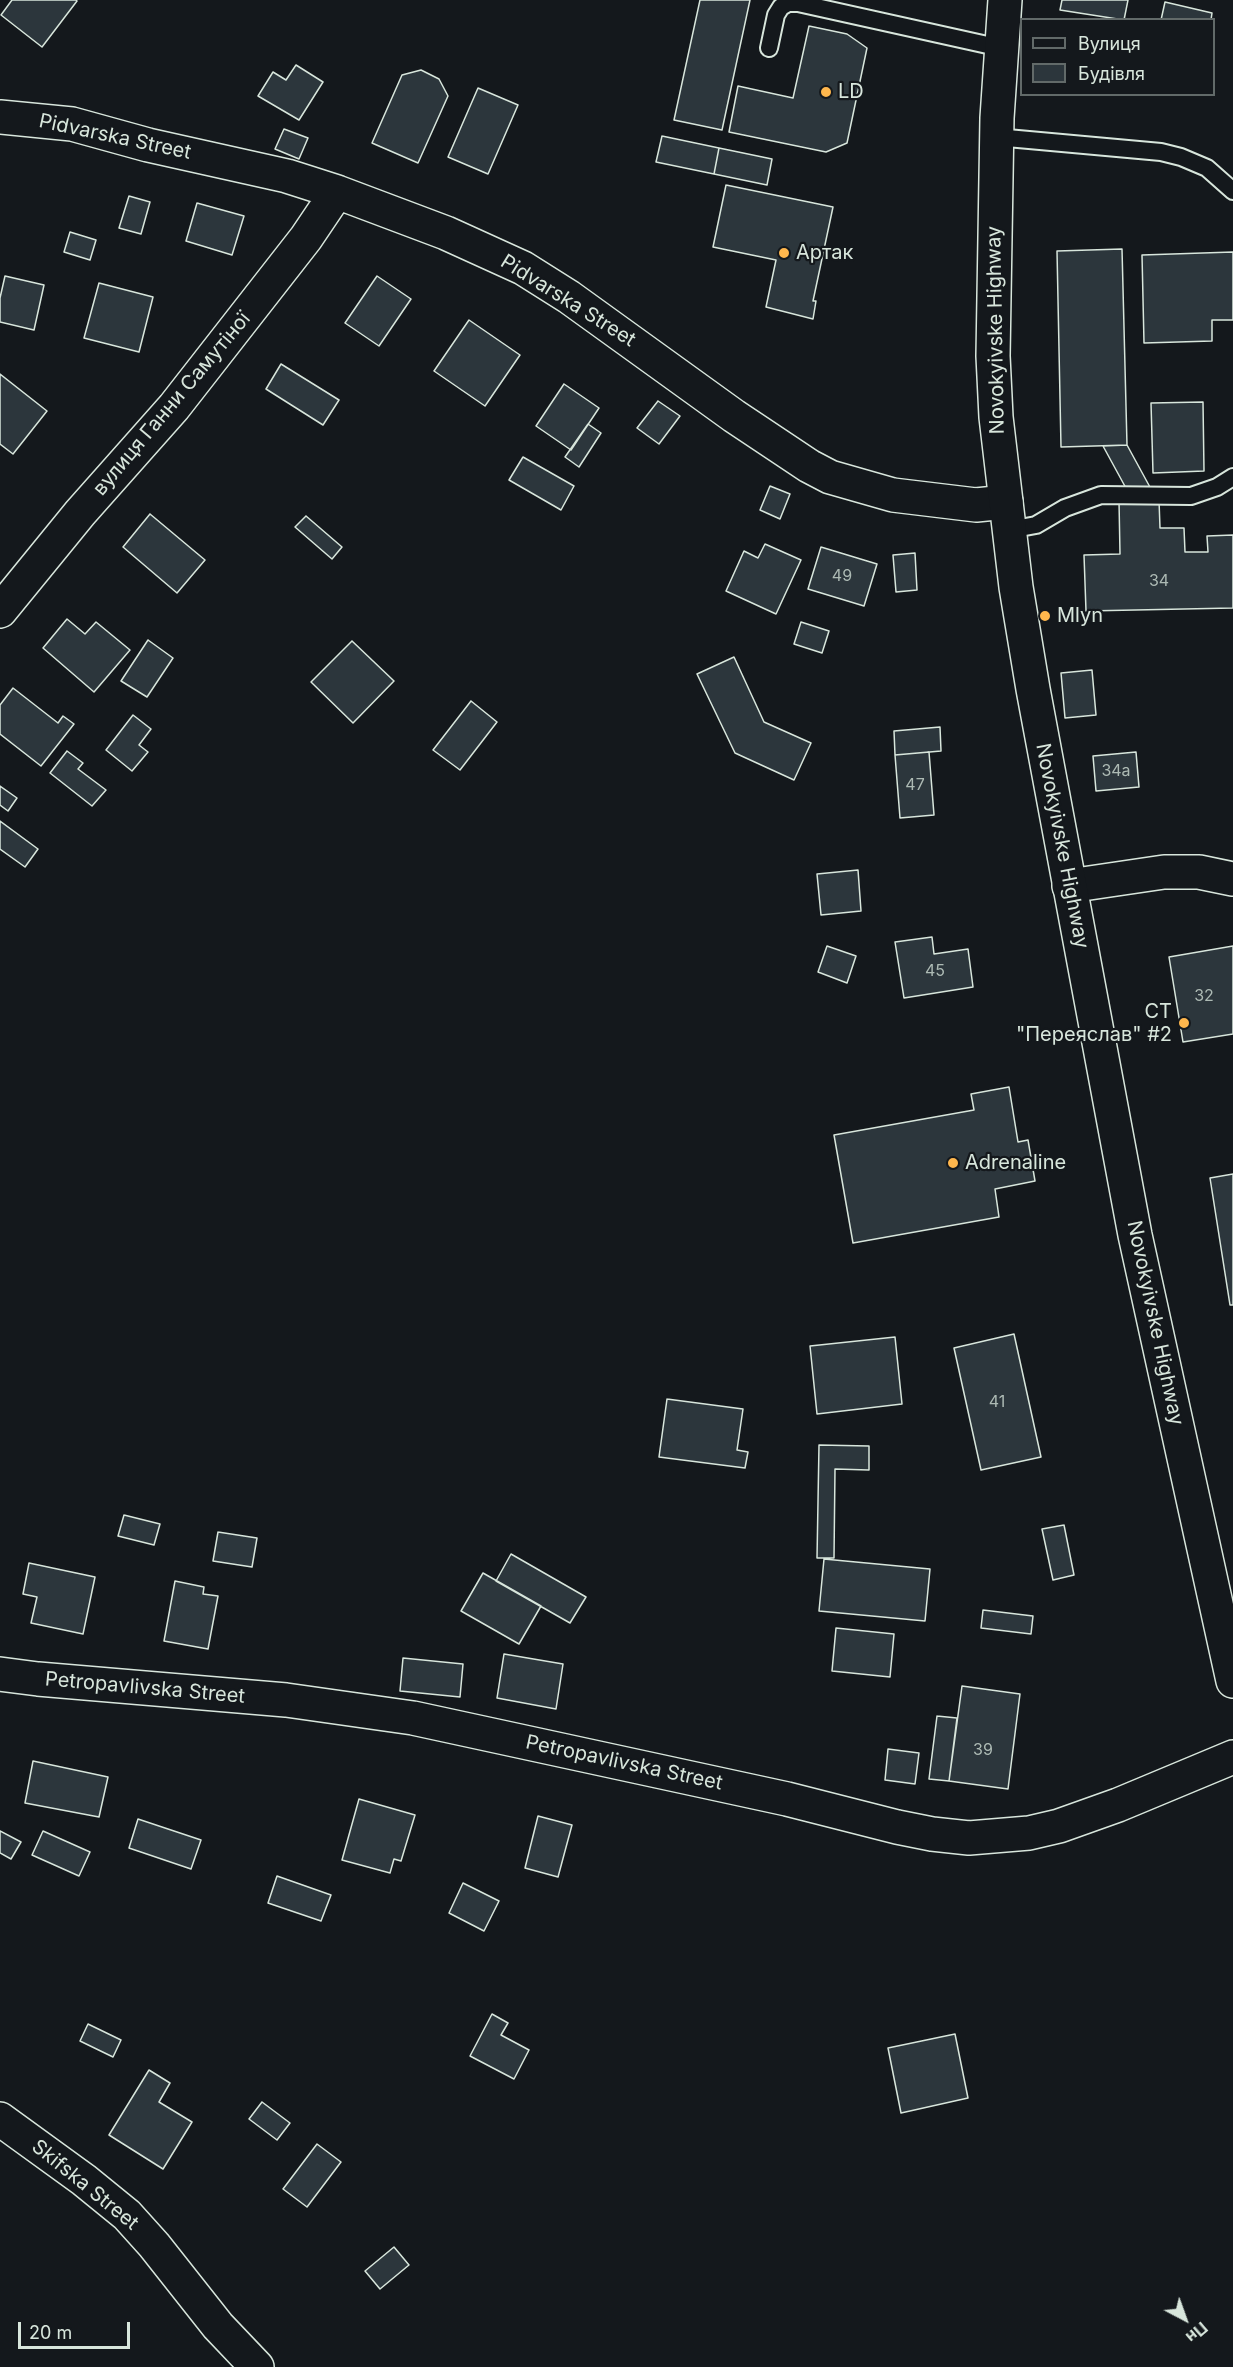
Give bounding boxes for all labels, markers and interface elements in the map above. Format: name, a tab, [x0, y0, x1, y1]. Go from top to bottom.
legend	[1020, 18, 1215, 96]
text: Вулиця	[1078, 33, 1141, 54]
text: Будівля	[1078, 63, 1145, 84]
place label: LD	[838, 80, 864, 104]
marker: LD	[819, 85, 833, 99]
street label: Pidvarska Street	[37, 109, 193, 165]
street label: Novokyivske Highway	[982, 226, 1010, 434]
place label: Артак	[796, 241, 853, 265]
marker: Артак	[777, 246, 791, 260]
street label: Pidvarska Street	[496, 250, 640, 352]
street label: вулиця Ганни Самутіної	[88, 307, 256, 501]
house number: 49	[832, 566, 852, 586]
house number: 34	[1149, 571, 1169, 591]
place label: Mlyn	[1057, 604, 1103, 628]
marker: Mlyn	[1038, 609, 1052, 623]
street label: Novokyivske Highway	[1030, 741, 1094, 951]
house number: 34а	[1101, 761, 1131, 781]
house number: 47	[905, 775, 925, 795]
house number: 45	[925, 961, 945, 981]
house number: 32	[1194, 986, 1214, 1006]
place label: СТ "Переяслав" #2	[1016, 1000, 1172, 1047]
marker: СТ "Переяслав" #2	[1177, 1016, 1191, 1030]
place label: Adrenaline	[965, 1151, 1066, 1175]
marker: Adrenaline	[946, 1156, 960, 1170]
street label: Novokyivske Highway	[1122, 1219, 1188, 1427]
house number: 41	[989, 1392, 1005, 1412]
street label: Petropavlivska Street	[44, 1667, 246, 1709]
street label: Petropavlivska Street	[523, 1730, 725, 1796]
house number: 39	[973, 1740, 993, 1760]
street label: Skifska Street	[27, 2135, 143, 2235]
north arrow	[1155, 2289, 1215, 2349]
scale bar	[21, 2310, 134, 2348]
text: Пн	[1182, 2318, 1212, 2347]
text: 20 m	[29, 2322, 72, 2343]

